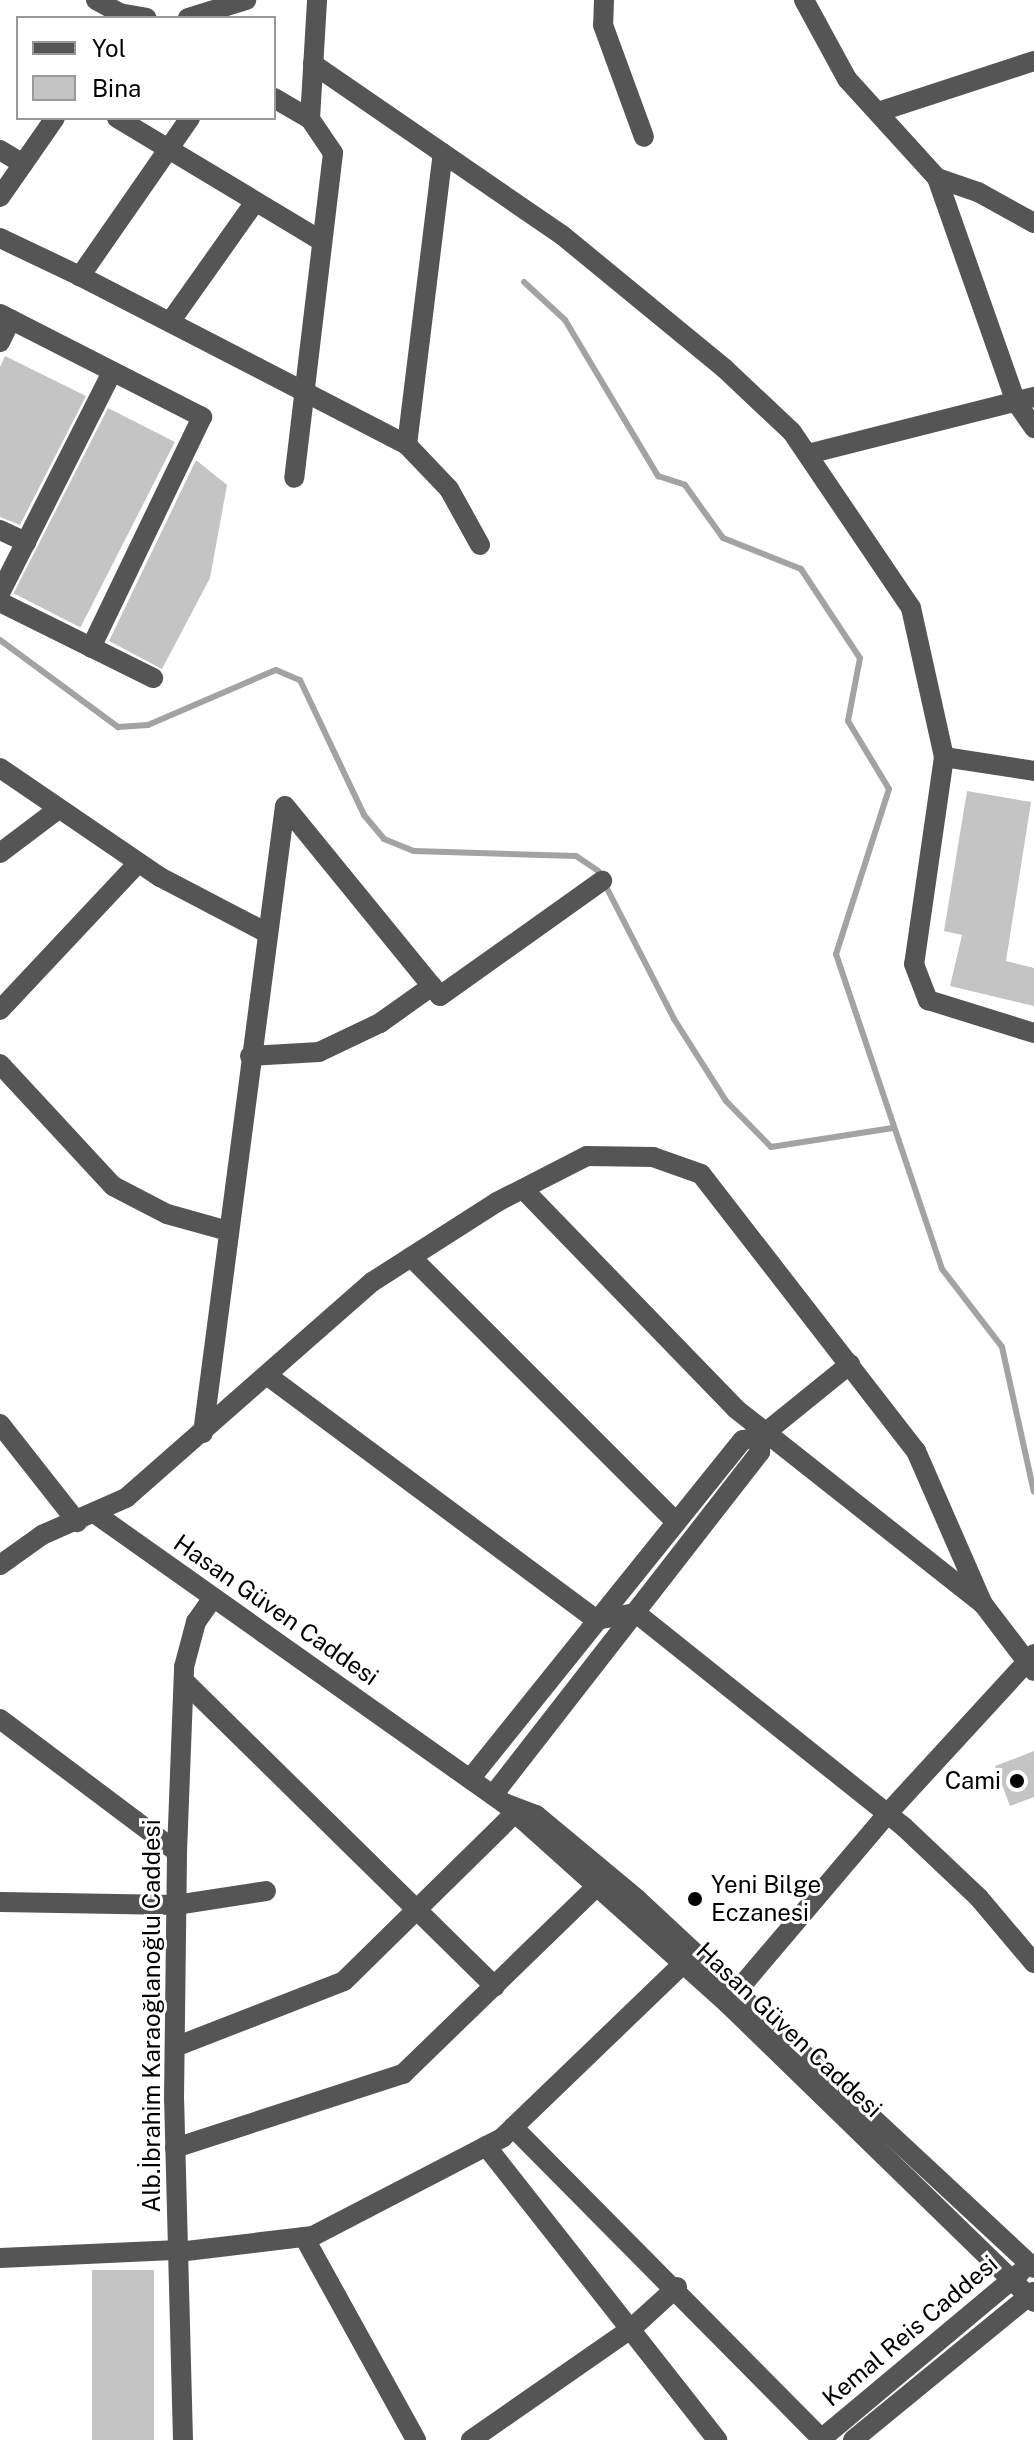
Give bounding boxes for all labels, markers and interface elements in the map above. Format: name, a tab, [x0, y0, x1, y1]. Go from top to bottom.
legend	[16, 16, 276, 120]
text: Yol	[92, 34, 126, 62]
text: Bina	[92, 74, 141, 102]
street label: Hasan Güven Caddesi	[168, 1528, 384, 1692]
place label: Cami	[945, 1767, 1001, 1795]
marker: Cami	[1008, 1772, 1026, 1790]
street label: Alb.İbrahim Karaoğlanoğlu Caddesi	[138, 1819, 166, 2213]
place label: Yeni Bilge Eczanesi	[711, 1871, 821, 1927]
marker: Yeni Bilge Eczanesi	[686, 1890, 704, 1908]
street label: Hasan Güven Caddesi	[690, 1937, 888, 2123]
street label: Kemal Reis Caddesi	[817, 2249, 1003, 2413]

